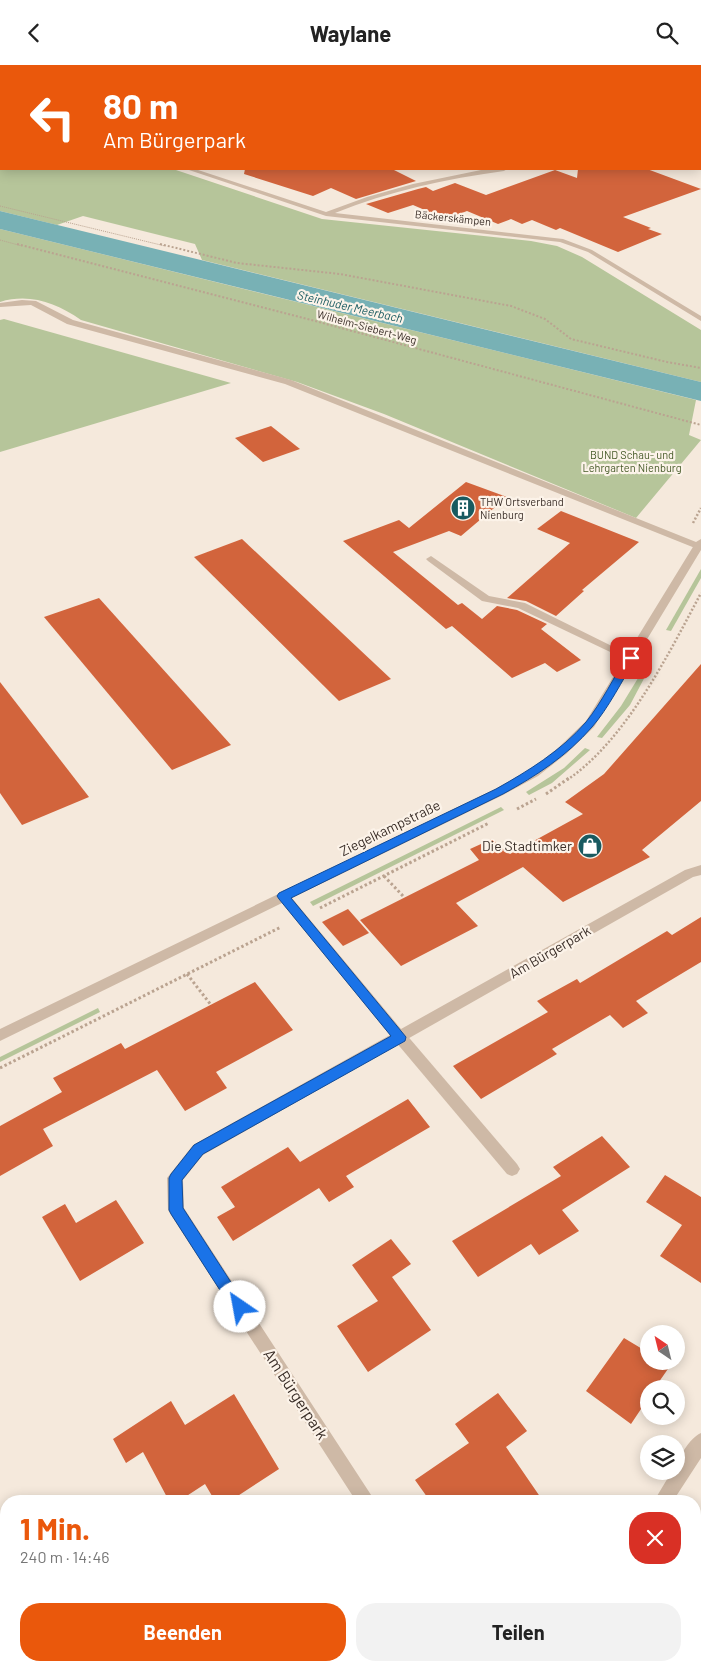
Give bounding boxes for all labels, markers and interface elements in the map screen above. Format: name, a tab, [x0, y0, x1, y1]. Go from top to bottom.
icon: back	[20, 19, 48, 47]
icon: search	[653, 19, 681, 47]
text: Waylane	[310, 20, 391, 46]
text: 80 m	[103, 84, 178, 126]
icon: left	[20, 85, 85, 150]
text: Am Bürgerpark	[103, 126, 246, 152]
street label: Bäckerskämpen	[414, 207, 492, 228]
water label: Steinhuder Meerbach	[296, 287, 404, 325]
street label: Wilhelm-Siebert-Weg	[316, 307, 419, 346]
park label: BUND Schau- und Lehrgarten Nienburg	[582, 448, 682, 474]
building icon: THW Ortsverband Nienburg	[450, 495, 476, 521]
place label: THW Ortsverband Nienburg	[480, 495, 564, 521]
pin	[610, 637, 652, 679]
icon: arrive	[617, 644, 645, 672]
street label: Ziegelkampstraße	[337, 796, 443, 859]
shop icon: Die Stadtimker	[577, 833, 603, 859]
place label: Die Stadtimker	[482, 837, 572, 854]
street label: Am Bürgerpark	[506, 921, 593, 982]
position arrow	[213, 1280, 265, 1332]
north arrow	[640, 1325, 685, 1370]
map controls	[640, 1325, 685, 1480]
street label: Am Bürgerpark	[260, 1345, 333, 1442]
button: search	[640, 1380, 685, 1425]
button: layers	[640, 1435, 685, 1480]
text: 1 Min.	[20, 1510, 90, 1546]
button: close	[629, 1512, 681, 1564]
text: 240 m · 14:46	[20, 1547, 110, 1566]
button: Beenden	[20, 1603, 346, 1661]
button: Teilen	[356, 1603, 681, 1661]

